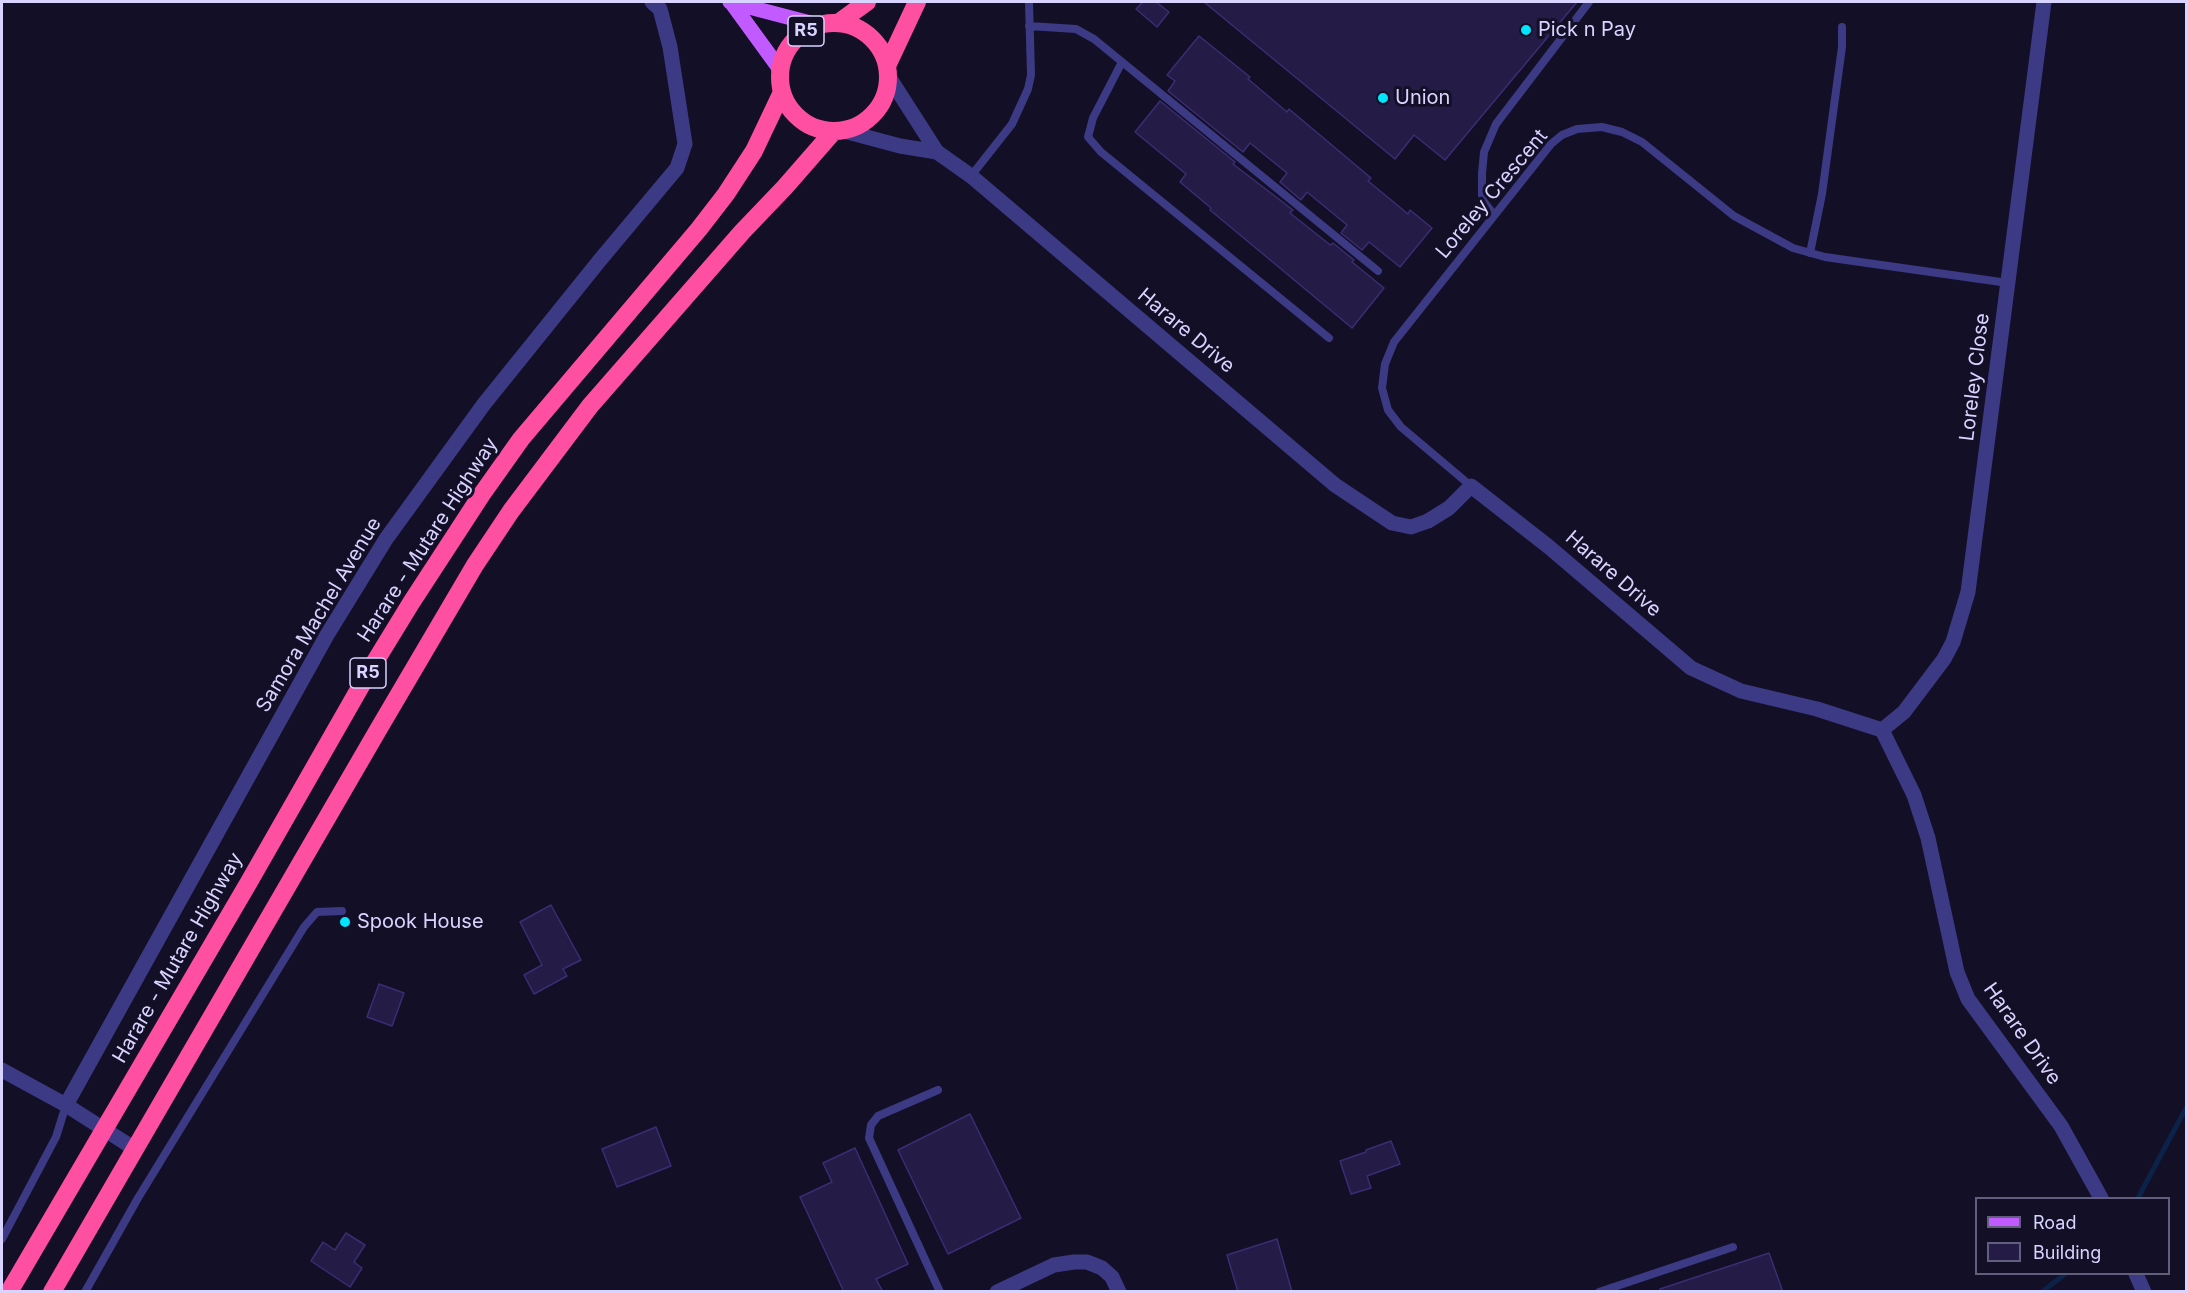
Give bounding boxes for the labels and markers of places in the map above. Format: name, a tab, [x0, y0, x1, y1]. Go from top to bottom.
place label: Pick n Pay	[1538, 18, 1636, 42]
marker: Pick n Pay	[1519, 23, 1533, 37]
place label: Union	[1395, 86, 1450, 110]
marker: Union	[1376, 91, 1390, 105]
place label: Spook House	[357, 910, 484, 934]
marker: Spook House	[338, 915, 352, 929]

